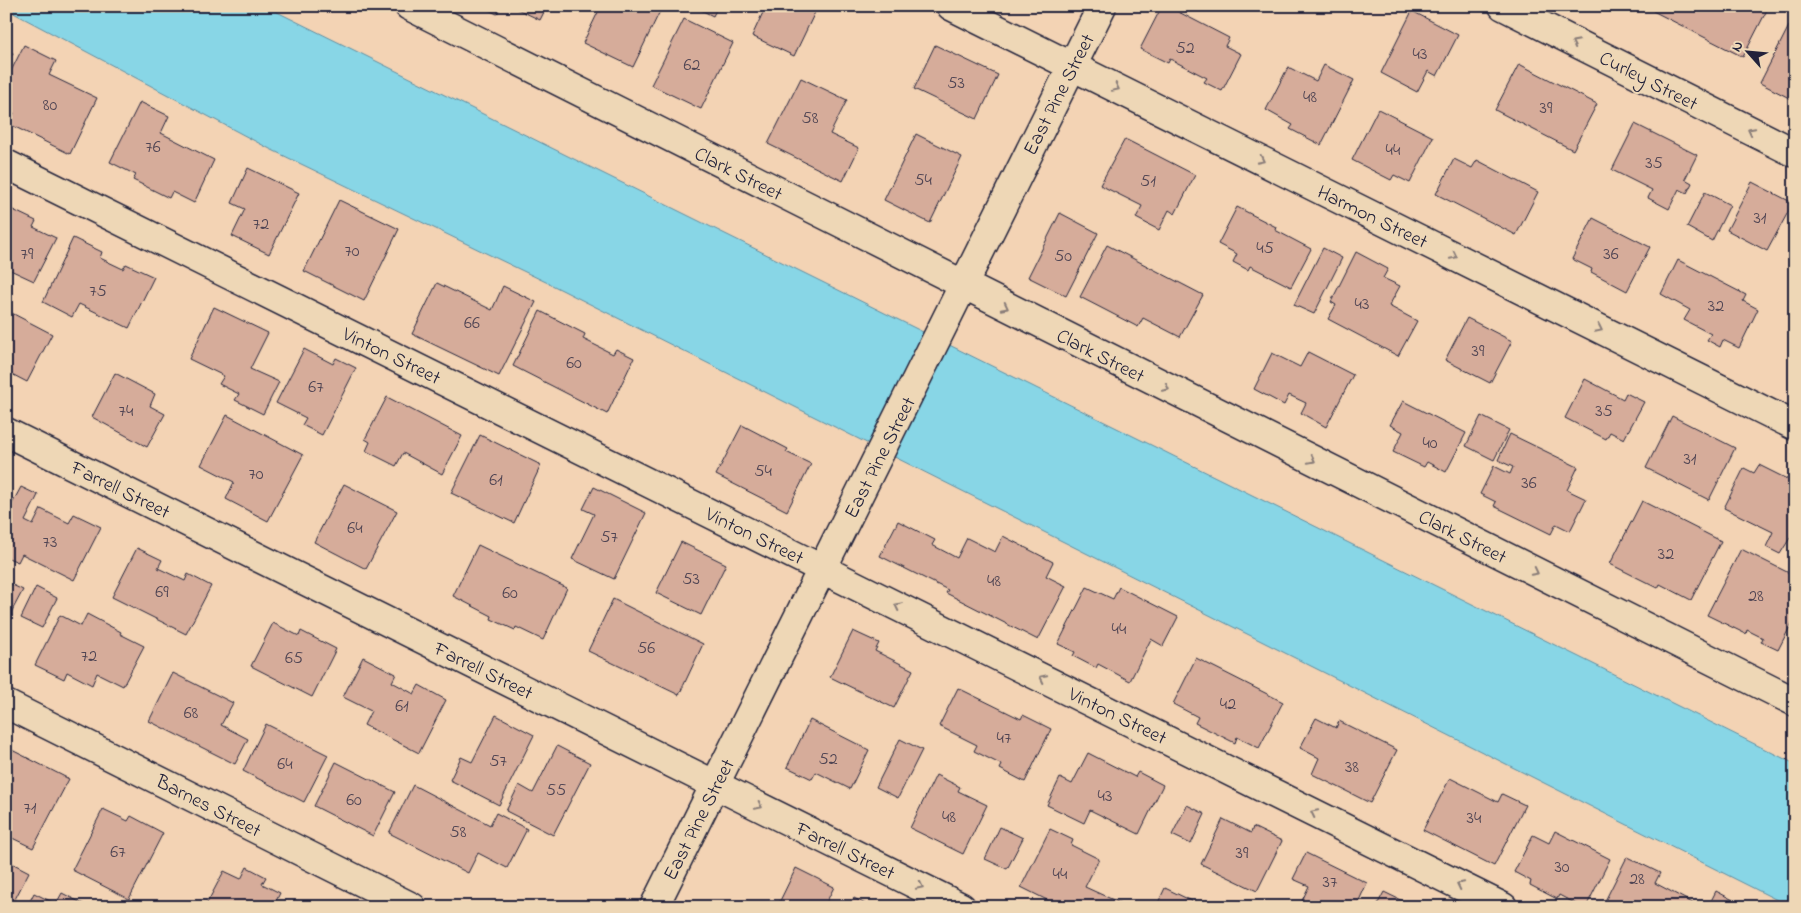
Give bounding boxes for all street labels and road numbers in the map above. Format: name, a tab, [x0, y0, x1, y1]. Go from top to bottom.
street label: East Pine Street	[1017, 29, 1103, 161]
street label: Curley Street	[1593, 45, 1703, 120]
street label: Clark Street	[689, 141, 787, 210]
street label: Harmon Street	[1312, 179, 1432, 258]
street label: Vinton Street	[336, 320, 445, 394]
street label: Clark Street	[1051, 323, 1149, 392]
street label: East Pine Street	[838, 392, 924, 524]
street label: Farrell Street	[64, 454, 175, 528]
street label: Vinton Street	[699, 500, 808, 574]
street label: Clark Street	[1413, 504, 1511, 573]
street label: Farrell Street	[427, 635, 538, 709]
street label: Vinton Street	[1062, 680, 1171, 754]
street label: East Pine Street	[657, 754, 743, 886]
street label: Barnes Street	[149, 768, 266, 846]
street label: Farrell Street	[789, 815, 900, 889]

